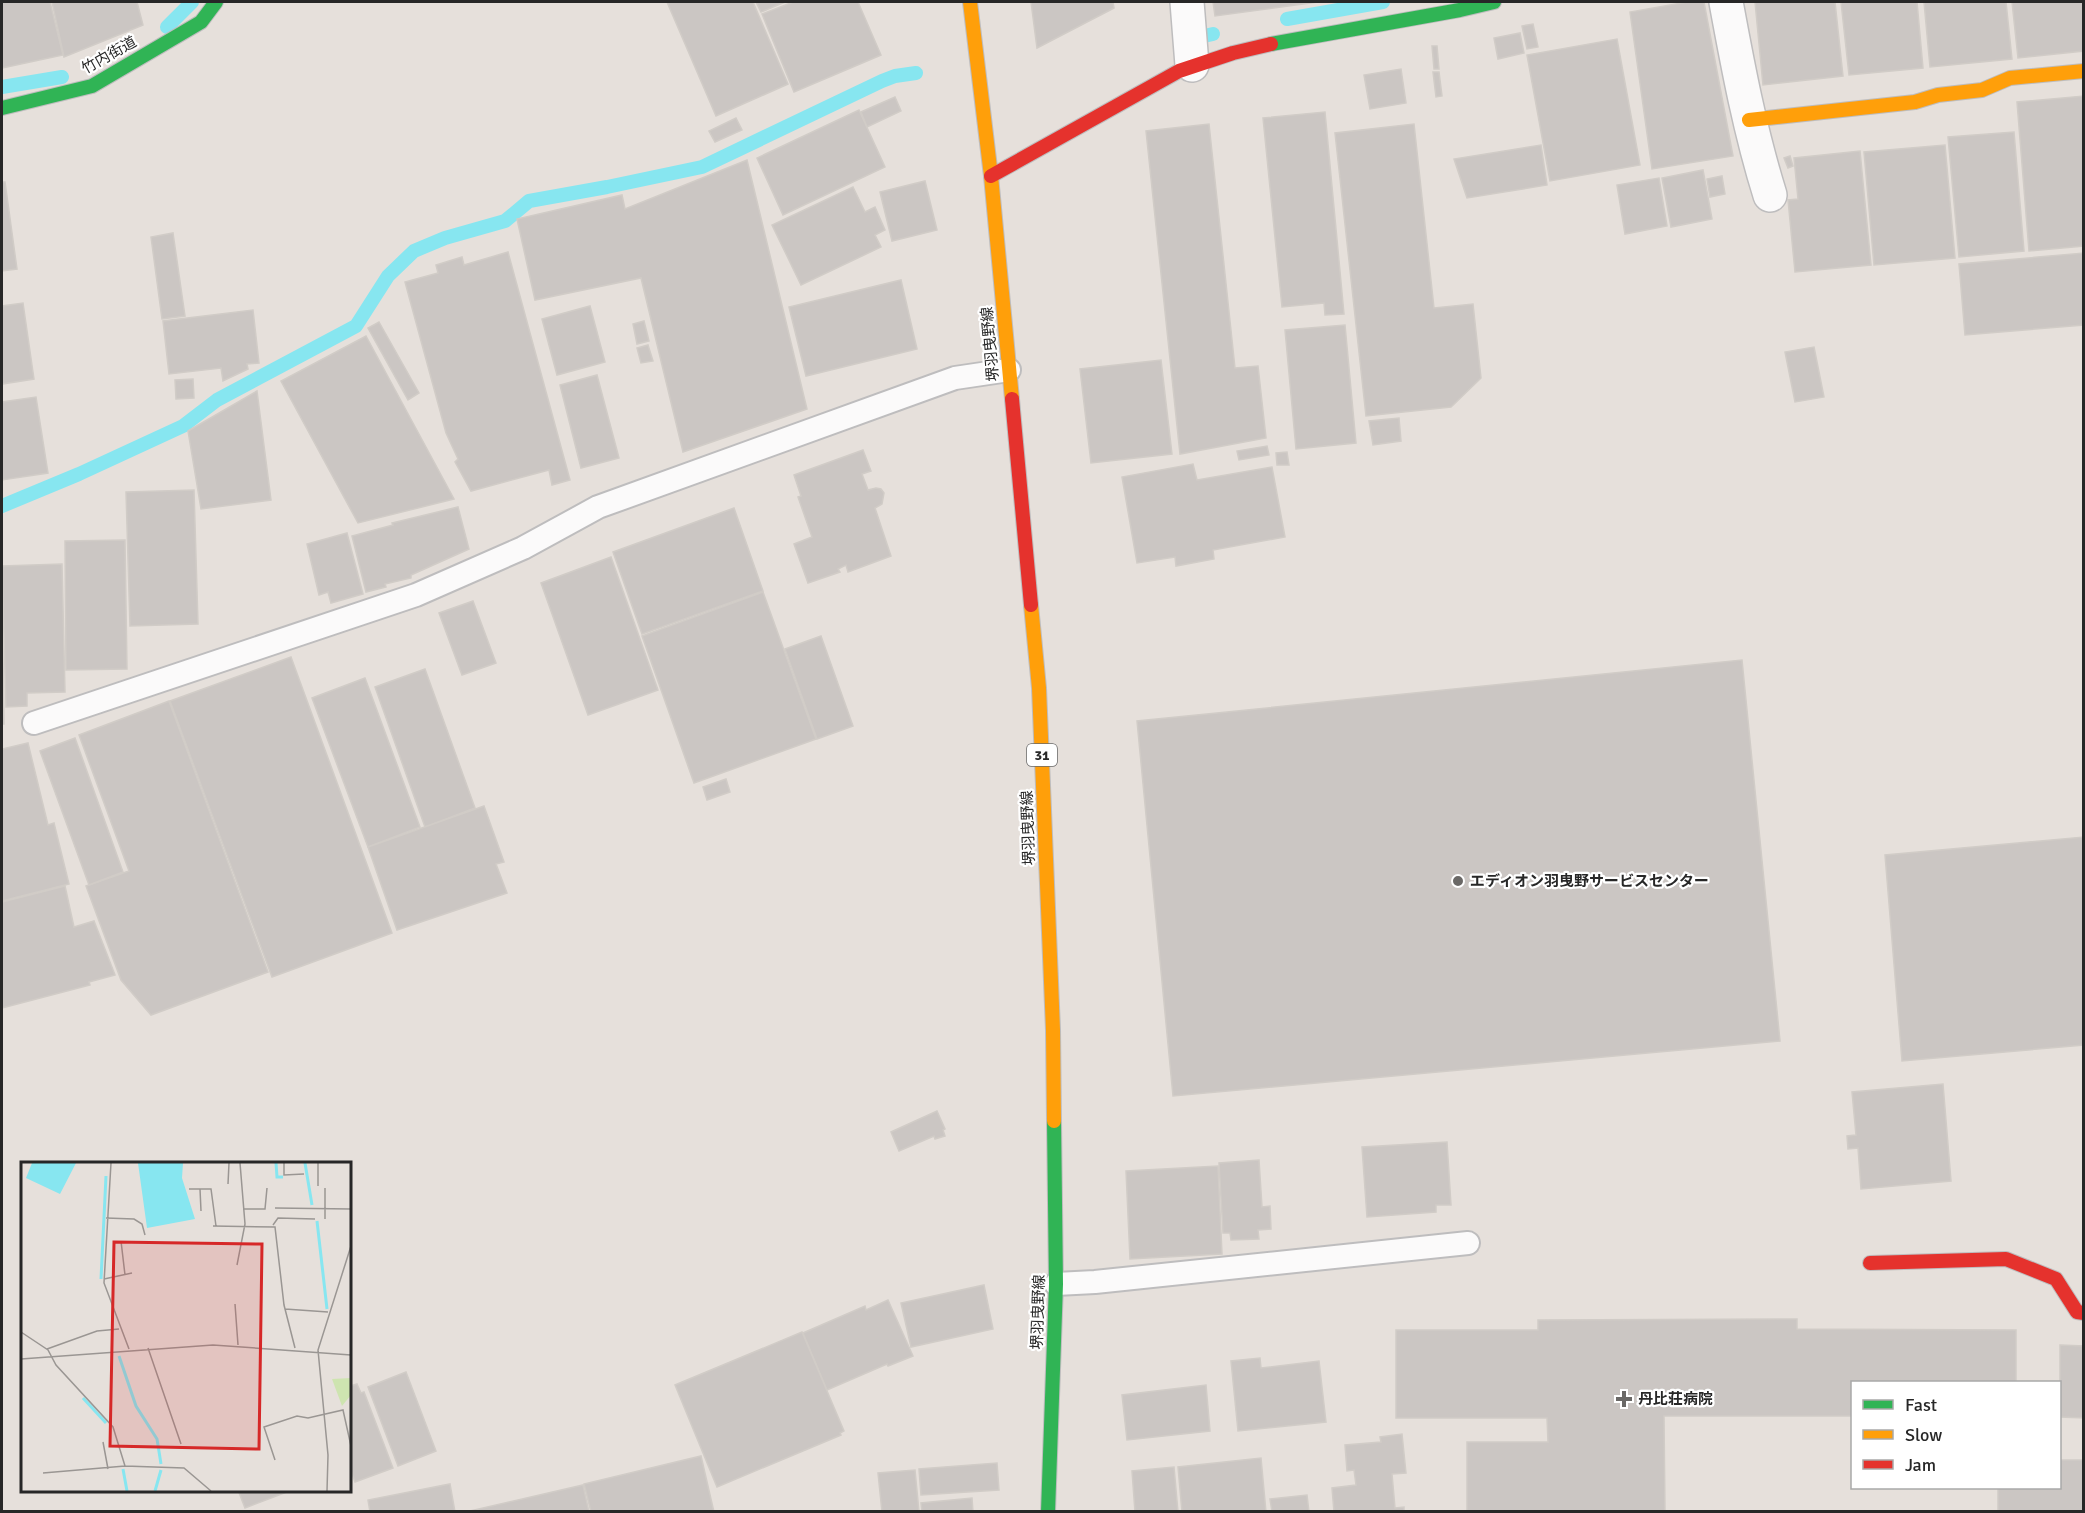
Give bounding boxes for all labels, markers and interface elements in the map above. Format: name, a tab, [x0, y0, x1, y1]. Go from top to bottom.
street label: 竹内街道	[78, 33, 140, 77]
street label: 堺羽曳野線	[978, 306, 1002, 382]
road number: 31	[1027, 744, 1057, 766]
street label: 堺羽曳野線	[1018, 790, 1038, 866]
place label: エディオン羽曳野サービスセンター	[1470, 872, 1709, 890]
marker: エディオン羽曳野サービスセンター	[1451, 874, 1465, 888]
inset map	[21, 1162, 351, 1492]
street label: 堺羽曳野線	[1028, 1274, 1048, 1350]
legend	[1851, 1381, 2061, 1489]
marker: 丹比荘病院	[1615, 1390, 1633, 1408]
place label: 丹比荘病院	[1638, 1390, 1713, 1408]
text: Fast	[1905, 1394, 1937, 1416]
text: Slow	[1905, 1424, 1942, 1446]
text: Jam	[1905, 1454, 1936, 1476]

